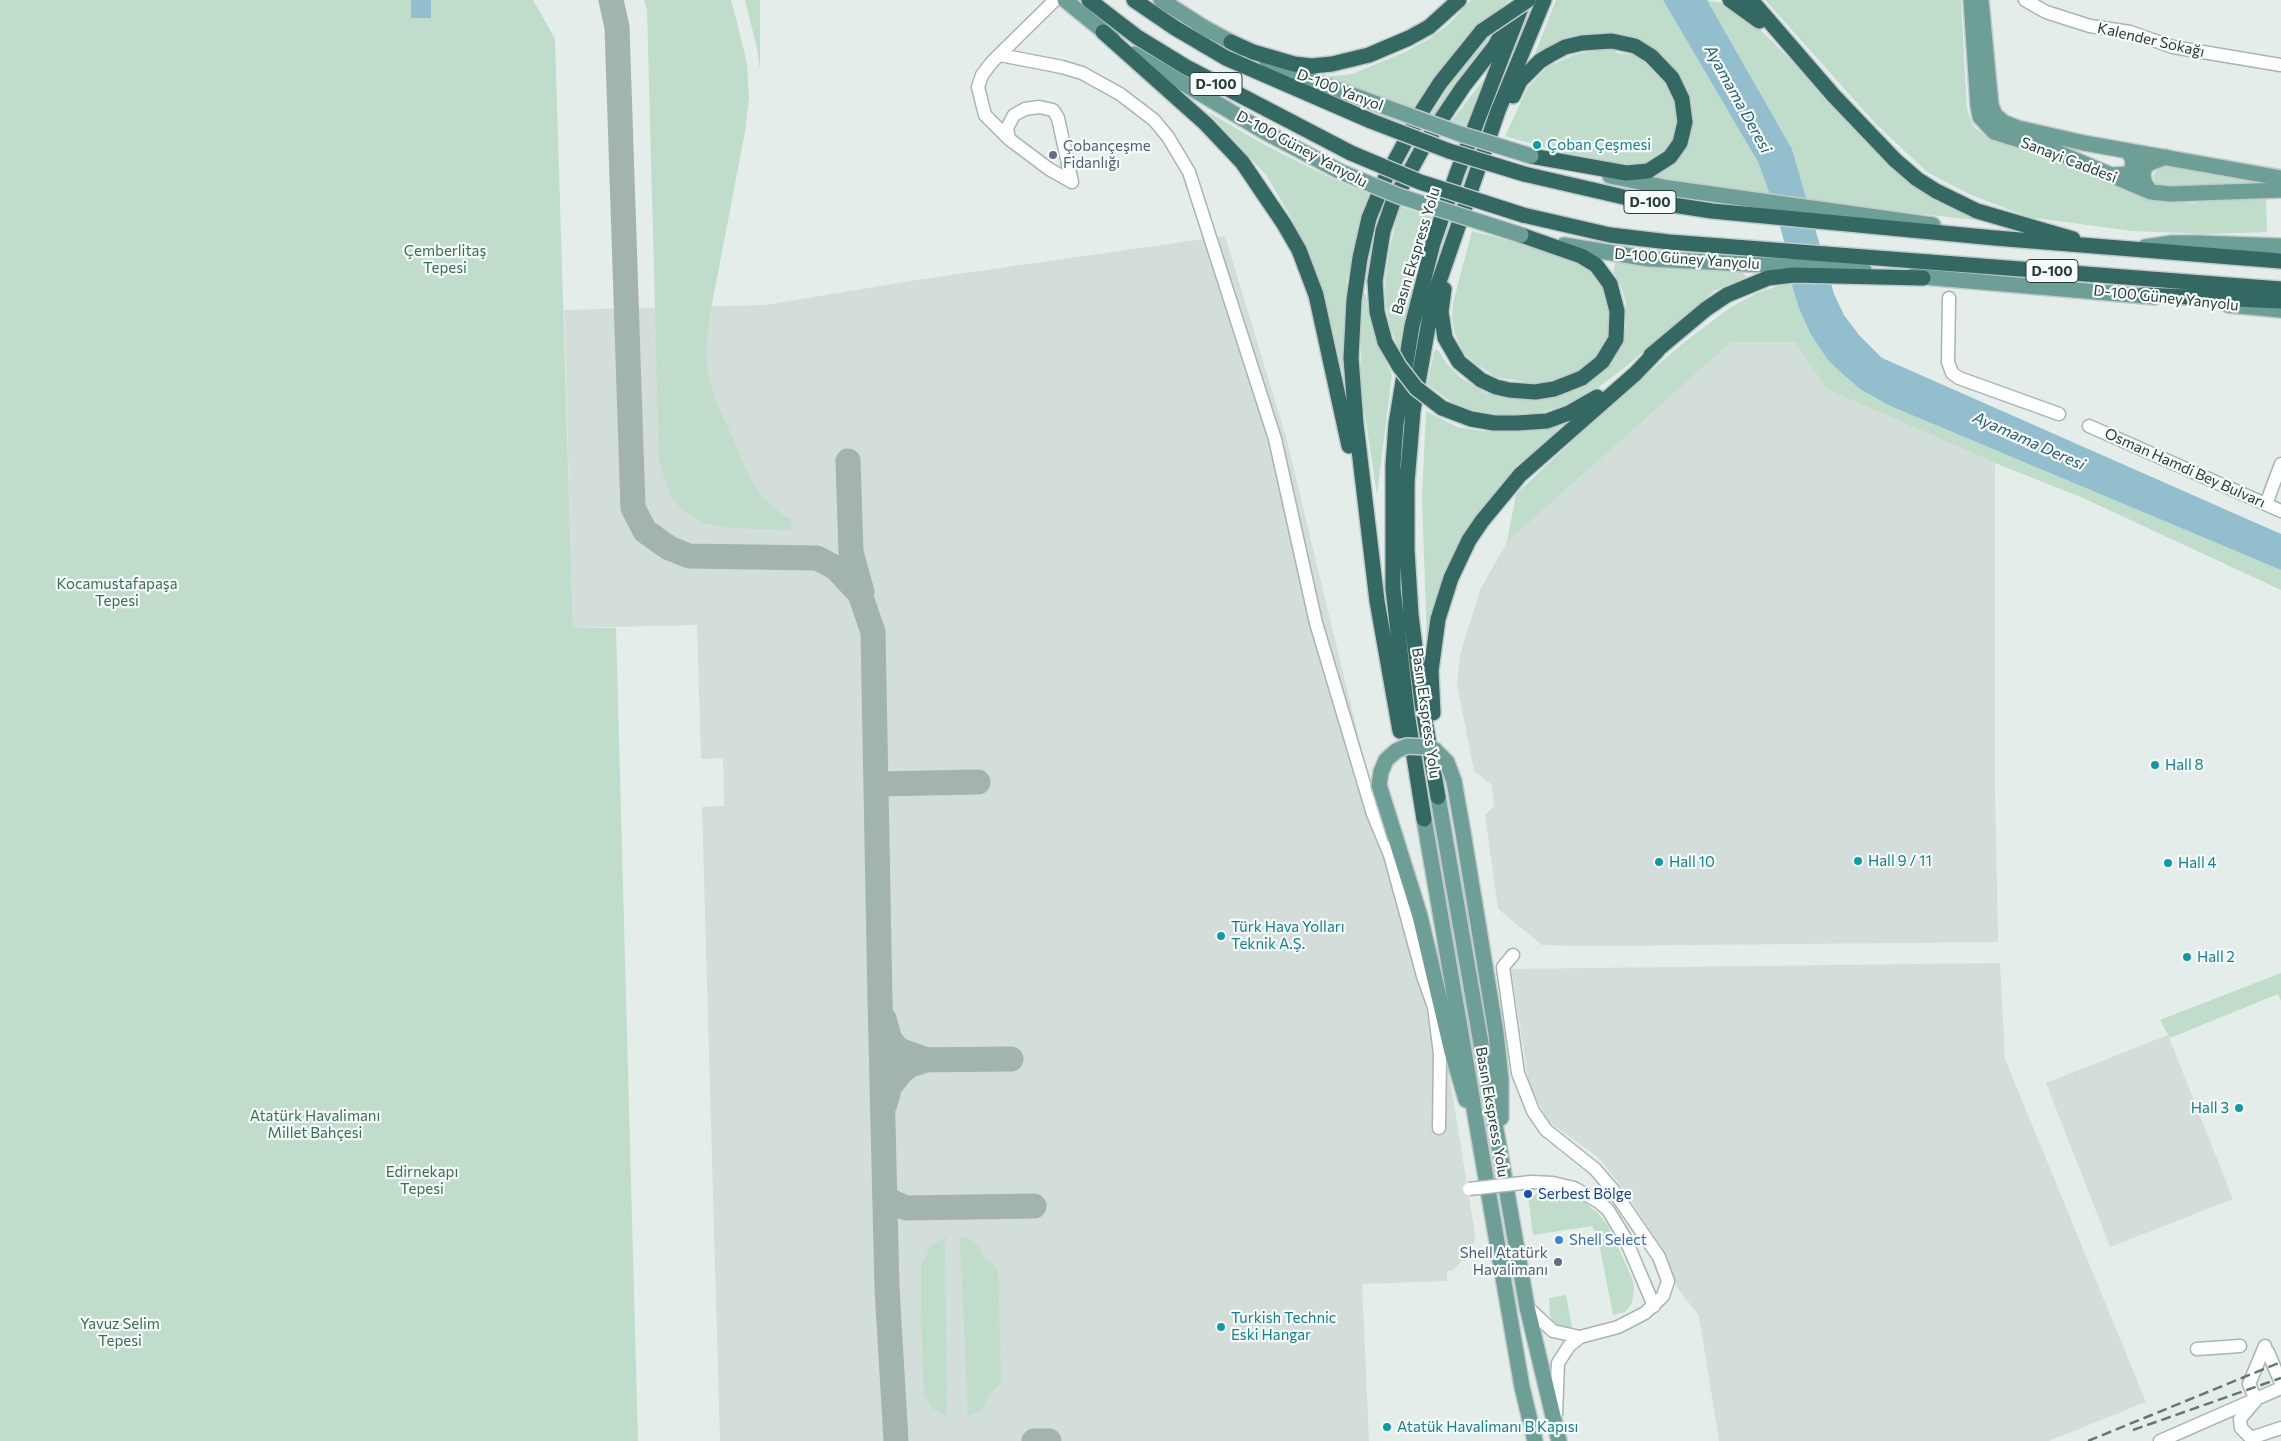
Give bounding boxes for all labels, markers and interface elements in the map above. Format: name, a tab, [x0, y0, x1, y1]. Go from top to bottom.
street label: Kalender Sokağı	[2096, 19, 2206, 61]
water label: Ayamama Deresi	[1700, 42, 1776, 156]
street label: D-100 Yanyol	[1294, 65, 1386, 115]
road number: D-100	[1190, 72, 1242, 96]
street label: D-100 Güney Yanyolu	[1233, 107, 1371, 191]
street label: Sanayi Caddesi	[2018, 133, 2120, 187]
place label: Çoban Çeşmesi	[1547, 136, 1651, 154]
place label: Çobançeşme Fidanlığı	[1063, 137, 1151, 172]
marker: Çoban Çeşmesi	[1531, 139, 1543, 151]
marker: Çobançeşme Fidanlığı	[1047, 149, 1059, 161]
street label: Basın Ekspress Yolu	[1388, 185, 1444, 317]
road number: D-100	[1624, 190, 1676, 213]
park label: Çemberlitaş Tepesi	[404, 242, 486, 277]
street label: D-100 Güney Yanyolu	[1614, 245, 1760, 273]
road number: D-100	[2026, 260, 2078, 282]
street label: D-100 Güney Yanyolu	[2093, 281, 2239, 315]
water label: Ayamama Deresi	[1970, 408, 2088, 474]
street label: Osman Hamdi Bey Bulvarı	[2102, 424, 2268, 512]
park label: Kocamustafapaşa Tepesi	[56, 575, 178, 610]
street label: Basın Ekspress Yolu	[1408, 646, 1444, 780]
place label: Hall 8	[2165, 756, 2204, 774]
marker: Hall 8	[2149, 759, 2161, 771]
place label: Hall 9 / 11	[1868, 852, 1932, 870]
place label: Hall 10	[1669, 853, 1715, 871]
place label: Hall 4	[2178, 854, 2217, 872]
marker: Hall 9 / 11	[1852, 855, 1864, 867]
marker: Hall 10	[1653, 856, 1665, 868]
marker: Hall 4	[2162, 857, 2174, 869]
place label: Türk Hava Yolları Teknik A.Ş.	[1231, 918, 1345, 953]
marker: Türk Hava Yolları Teknik A.Ş.	[1215, 930, 1227, 942]
place label: Hall 2	[2197, 948, 2235, 966]
marker: Hall 2	[2181, 951, 2193, 963]
street label: Basın Ekspress Yolu	[1472, 1045, 1512, 1179]
place label: Hall 3	[2191, 1099, 2229, 1117]
marker: Hall 3	[2233, 1102, 2245, 1114]
park label: Atatürk Havalimanı Millet Bahçesi	[250, 1107, 380, 1142]
park label: Edirnekapı Tepesi	[386, 1163, 458, 1198]
place label: Serbest Bölge	[1538, 1185, 1632, 1203]
marker: Serbest Bölge	[1522, 1188, 1534, 1200]
place label: Shell Select	[1569, 1231, 1647, 1249]
marker: Shell Select	[1553, 1234, 1565, 1246]
place label: Shell Atatürk Havalimanı	[1460, 1244, 1548, 1279]
marker: Shell Atatürk Havalimanı	[1552, 1256, 1564, 1268]
place label: Turkish Technic Eski Hangar	[1231, 1309, 1336, 1344]
park label: Yavuz Selim Tepesi	[80, 1315, 160, 1350]
marker: Turkish Technic Eski Hangar	[1215, 1321, 1227, 1333]
place label: Atatük Havalimanı B Kapısı	[1397, 1418, 1578, 1436]
marker: Atatük Havalimanı B Kapısı	[1381, 1421, 1393, 1433]

